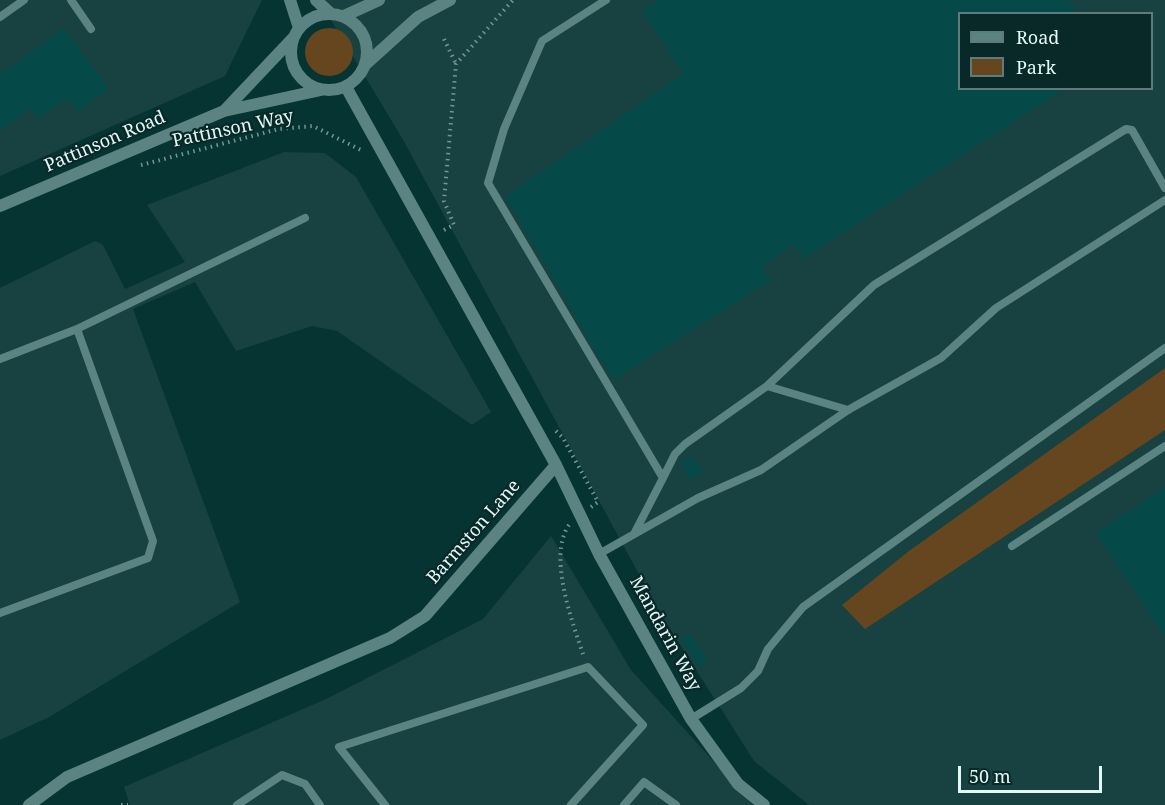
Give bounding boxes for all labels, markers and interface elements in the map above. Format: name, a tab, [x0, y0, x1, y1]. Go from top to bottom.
legend	[958, 12, 1153, 90]
text: Road	[1016, 25, 1059, 49]
text: Park	[1016, 55, 1056, 79]
street label: Pattinson Way	[170, 106, 296, 152]
street label: Pattinson Road	[41, 107, 169, 177]
street label: Barmston Lane	[423, 475, 525, 589]
street label: Mandarin Way	[625, 573, 705, 695]
scale bar	[961, 754, 1105, 792]
text: 50 m	[969, 764, 1011, 788]

